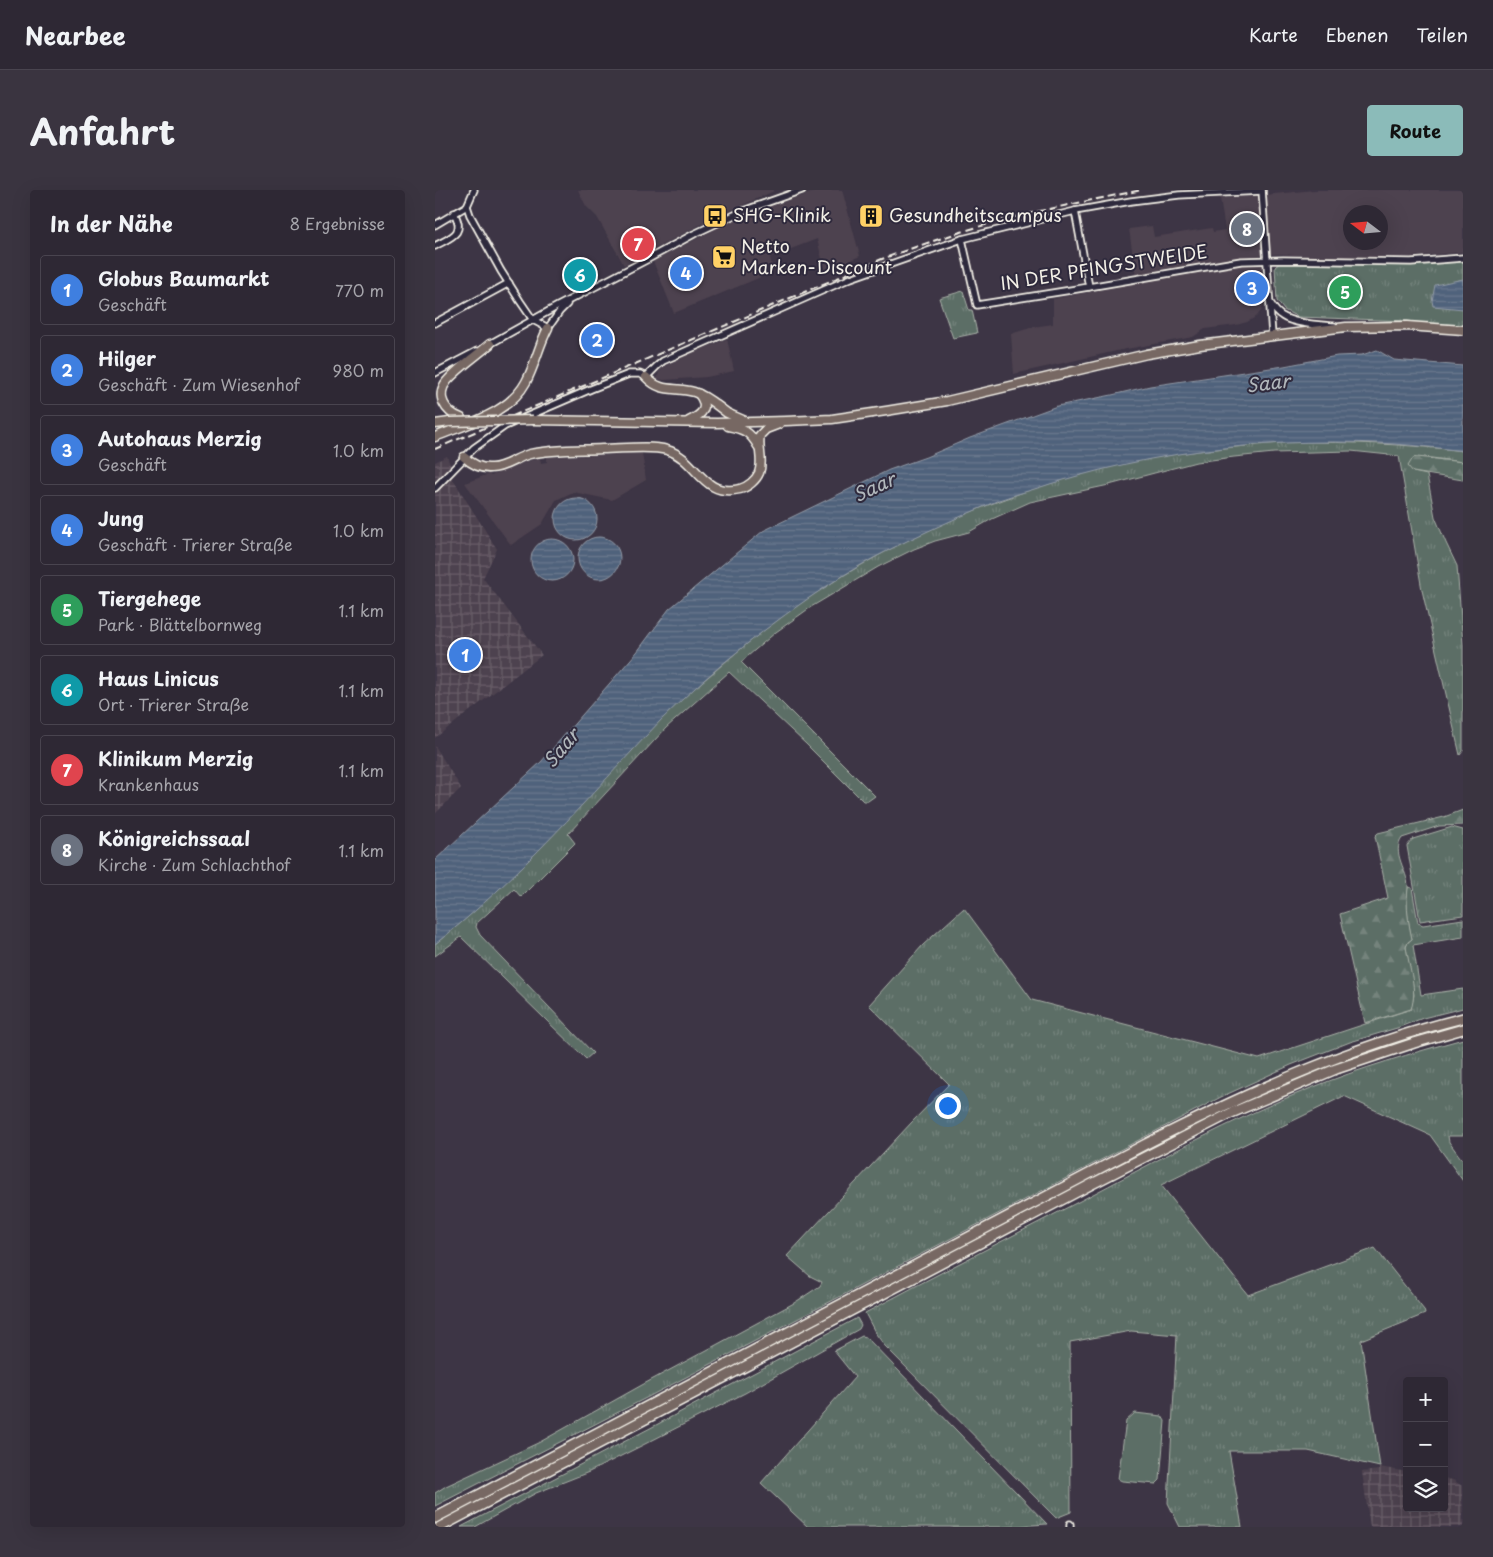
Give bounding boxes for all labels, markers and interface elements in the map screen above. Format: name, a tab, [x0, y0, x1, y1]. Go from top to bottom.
text: Nearbee	[25, 17, 126, 53]
text: Karte	[1249, 21, 1298, 48]
text: Ebenen	[1326, 21, 1389, 48]
text: Teilen	[1417, 21, 1468, 48]
text: Anfahrt	[30, 104, 175, 157]
button: Route	[1367, 105, 1463, 156]
place label: SHG-Klinik	[733, 201, 831, 228]
place label: Gesundheitscampus	[889, 201, 1062, 228]
bus stop icon: SHG-Klinik	[702, 203, 728, 229]
building icon: Gesundheitscampus	[858, 203, 884, 229]
north arrow	[1343, 205, 1388, 250]
text: In der Nähe	[50, 207, 172, 239]
pin: 8	[1231, 210, 1263, 248]
text: 8 Ergebnisse	[289, 211, 385, 235]
pin: 7	[622, 225, 654, 263]
place label: Netto Marken-Discount	[741, 232, 892, 280]
street label: IN DER PFINGSTWEIDE	[998, 237, 1209, 296]
supermarket icon: Netto Marken-Discount	[711, 244, 737, 270]
pin: 4	[670, 254, 702, 292]
pin: 6	[564, 256, 596, 294]
text: Globus Baumarkt	[98, 264, 269, 292]
pin: 3	[1236, 269, 1268, 307]
pin: 5	[1329, 273, 1361, 311]
text: 1	[63, 278, 71, 302]
text: 770 m	[335, 278, 384, 302]
text: Geschäft	[98, 292, 167, 316]
pin: 2	[581, 321, 613, 359]
text: Hilger	[98, 344, 156, 372]
text: 2	[61, 358, 73, 382]
text: 980 m	[332, 358, 384, 382]
water label: Saar	[1245, 365, 1293, 399]
text: Geschäft · Zum Wiesenhof	[98, 372, 300, 396]
text: Autohaus Merzig	[98, 424, 262, 452]
text: 3	[62, 438, 72, 462]
text: 1.0 km	[333, 438, 384, 462]
text: Geschäft	[98, 452, 167, 476]
water label: Saar	[848, 463, 901, 508]
text: Jung	[98, 504, 144, 532]
text: 4	[62, 518, 72, 542]
text: 1.0 km	[333, 518, 384, 542]
text: Geschäft · Trierer Straße	[98, 532, 292, 556]
text: Tiergehege	[98, 584, 201, 612]
text: 5	[62, 598, 72, 622]
text: 1.1 km	[338, 598, 384, 622]
text: Park · Blättelbornweg	[98, 612, 262, 636]
pin: 1	[449, 636, 481, 674]
text: Haus Linicus	[98, 664, 219, 692]
text: 6	[61, 678, 73, 702]
text: 1.1 km	[338, 678, 384, 702]
text: Ort · Trierer Straße	[98, 692, 249, 716]
water label: Saar	[536, 720, 586, 773]
text: Klinikum Merzig	[98, 744, 254, 772]
text: 7	[62, 758, 72, 782]
text: 1.1 km	[338, 758, 384, 782]
text: Krankenhaus	[98, 772, 199, 796]
text: Königreichssaal	[98, 824, 250, 852]
text: 8	[62, 838, 72, 862]
text: 1.1 km	[338, 838, 384, 862]
text: Kirche · Zum Schlachthof	[98, 852, 290, 876]
your location	[935, 1093, 961, 1119]
map controls	[1403, 1377, 1448, 1512]
button: +	[1403, 1377, 1448, 1422]
button: −	[1403, 1422, 1448, 1467]
button: layers	[1403, 1467, 1448, 1512]

